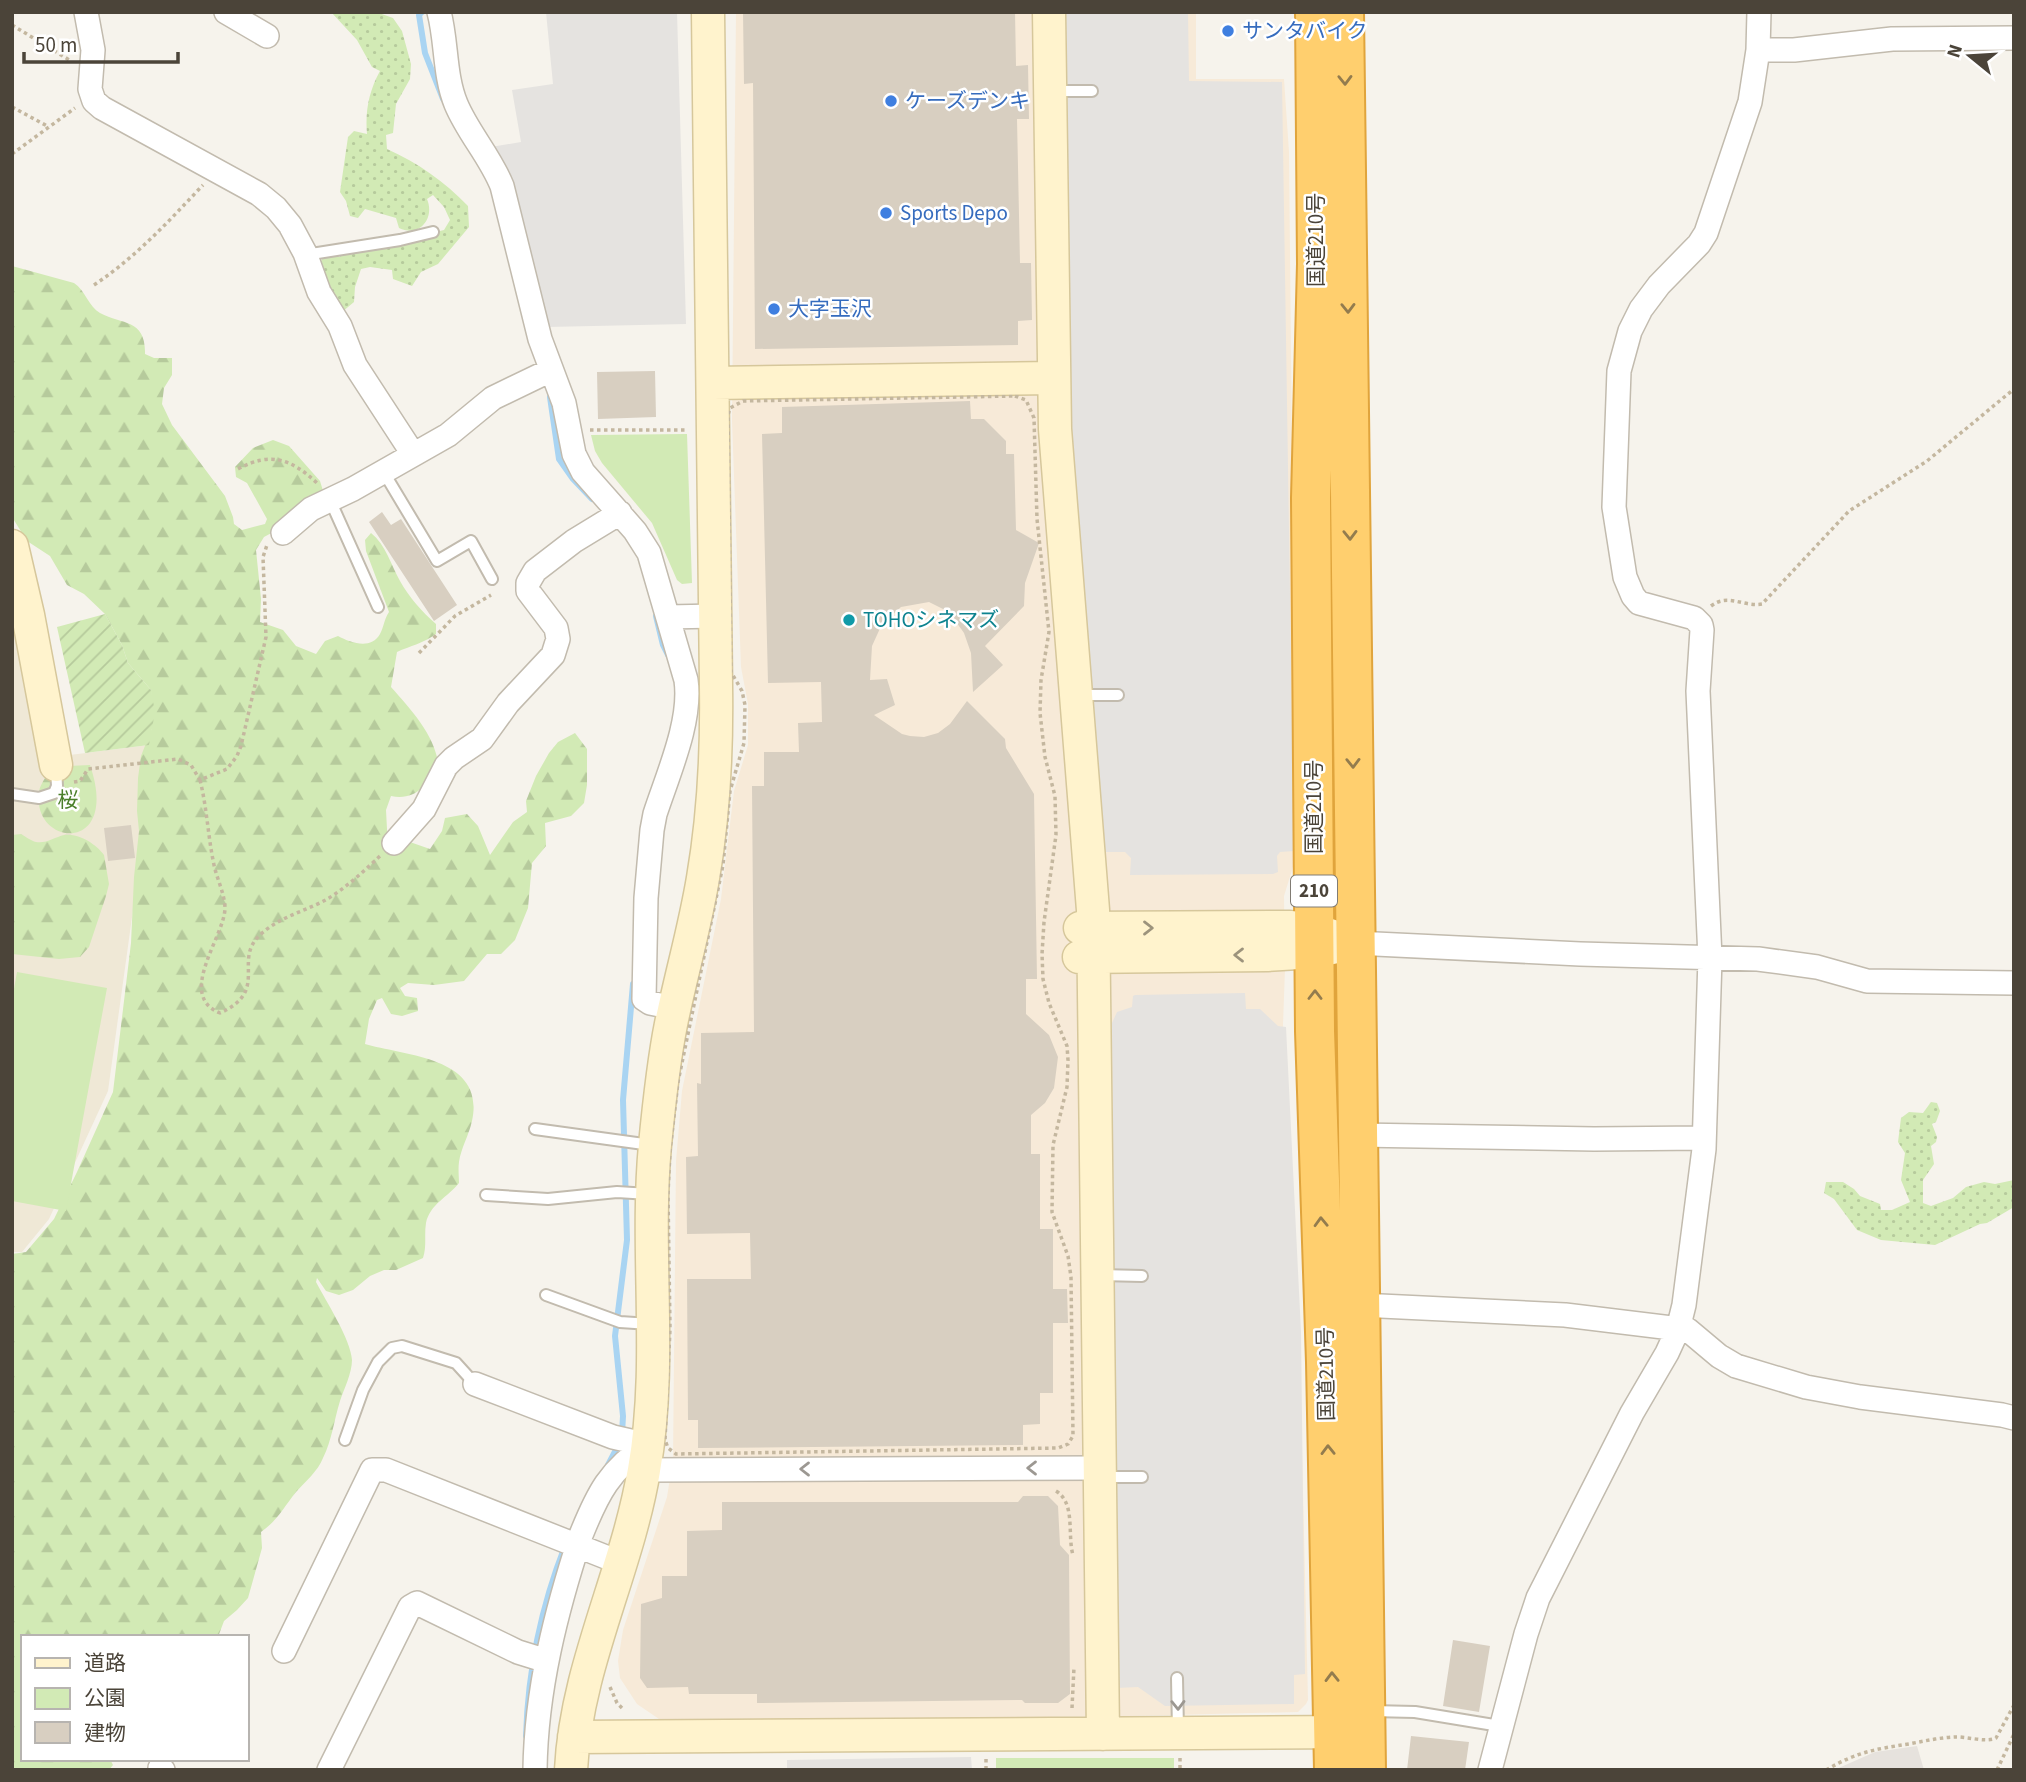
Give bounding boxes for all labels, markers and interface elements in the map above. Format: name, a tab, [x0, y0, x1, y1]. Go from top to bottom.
place label: サンタバイク	[1242, 16, 1368, 46]
scale bar	[24, 21, 178, 65]
north arrow	[1935, 21, 2005, 91]
marker: サンタバイク	[1220, 23, 1236, 39]
text: 50 m	[35, 30, 77, 60]
text: N	[1940, 41, 1970, 61]
one-way arrow	[1337, 76, 1353, 86]
place label: ケーズデンキ	[905, 86, 1030, 116]
marker: ケーズデンキ	[883, 93, 899, 109]
street label: 国道210号	[1301, 193, 1331, 287]
place label: Sports Depo	[900, 198, 1008, 228]
marker: Sports Depo	[878, 205, 894, 221]
place label: 大字玉沢	[788, 294, 872, 324]
marker: 大字玉沢	[766, 301, 782, 317]
one-way arrow	[1340, 303, 1356, 314]
one-way arrow	[1343, 530, 1358, 541]
place label: TOHOシネマズ	[863, 605, 999, 635]
marker: TOHOシネマズ	[841, 612, 857, 628]
one-way arrow	[1345, 758, 1361, 769]
street label: 国道210号	[1299, 760, 1329, 854]
park label: 桜	[58, 785, 79, 815]
road number: 210	[1291, 876, 1337, 906]
one-way arrow	[1143, 920, 1154, 936]
one-way arrow	[1233, 947, 1244, 963]
one-way arrow	[1307, 989, 1323, 1000]
one-way arrow	[1313, 1216, 1328, 1227]
street label: 国道210号	[1310, 1327, 1342, 1421]
one-way arrow	[1320, 1444, 1336, 1454]
one-way arrow	[1026, 1460, 1037, 1475]
one-way arrow	[799, 1461, 809, 1477]
legend	[21, 1635, 248, 1761]
text: 道路	[84, 1648, 126, 1678]
one-way arrow	[1324, 1671, 1340, 1682]
text: 公園	[84, 1683, 126, 1713]
one-way arrow	[1170, 1701, 1186, 1711]
text: 建物	[84, 1718, 126, 1748]

